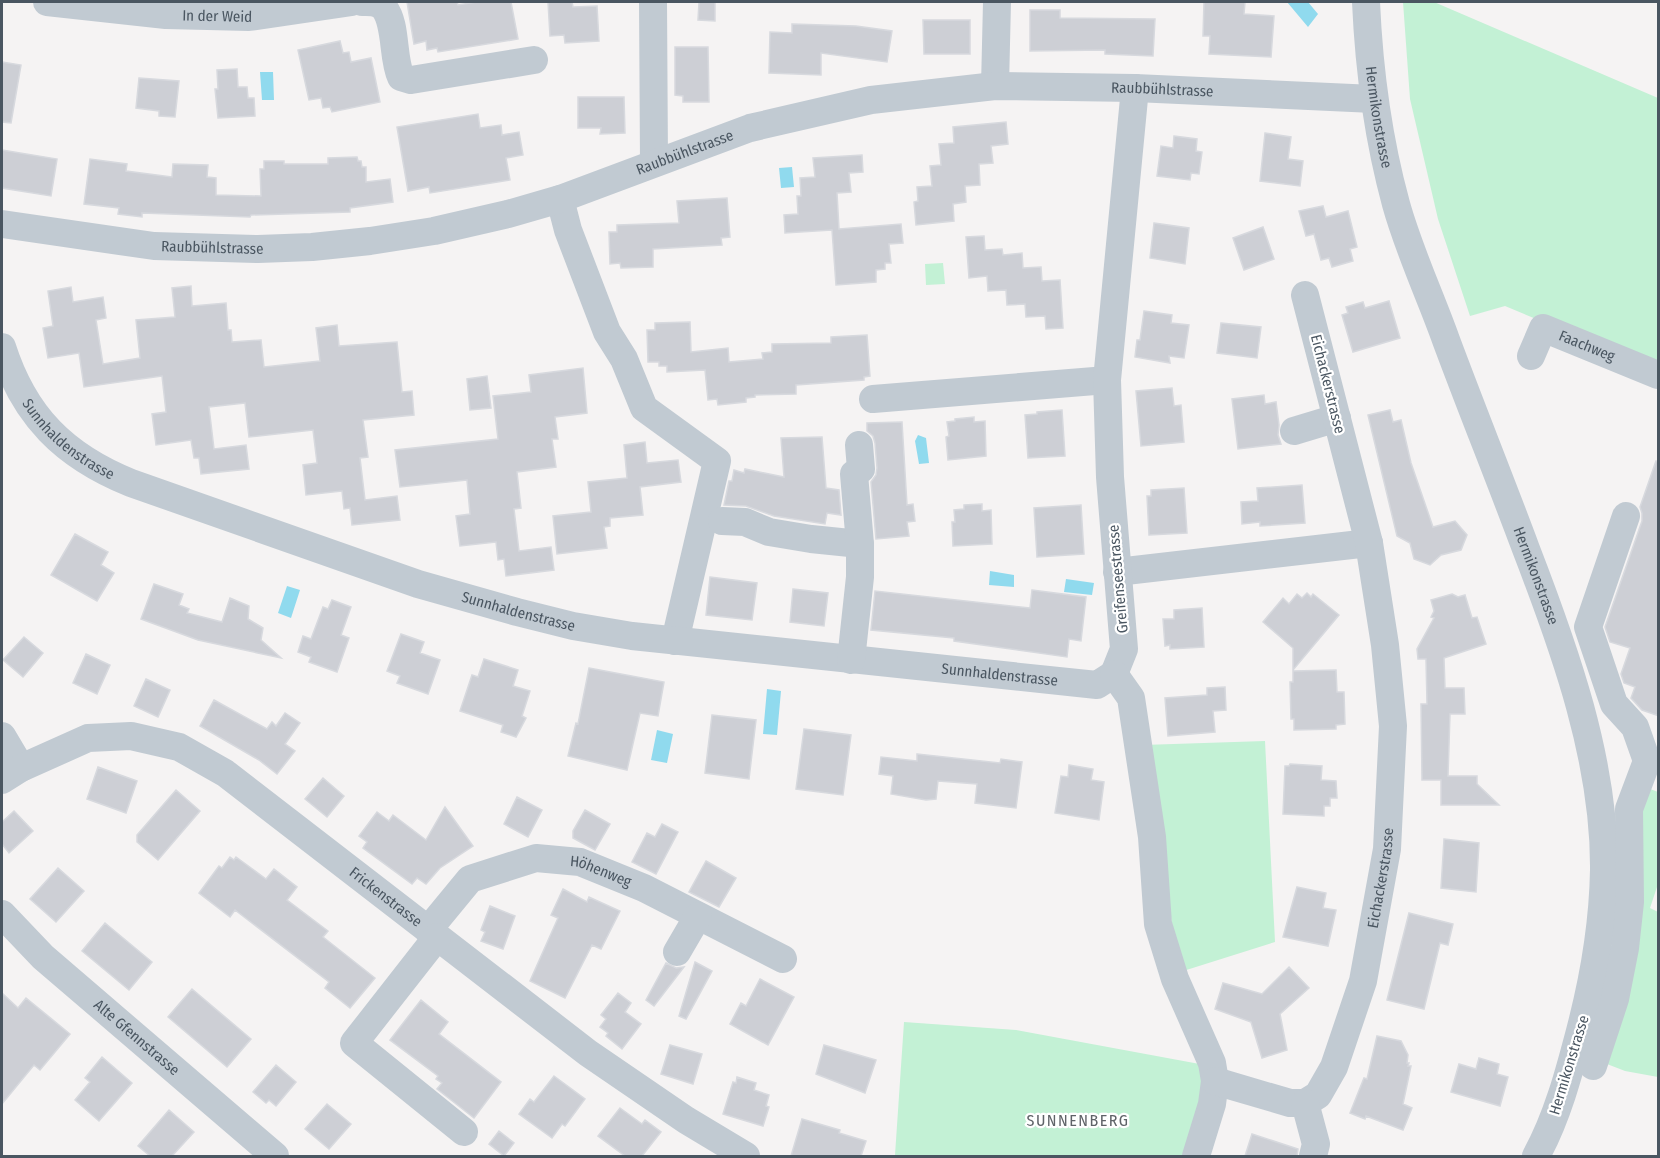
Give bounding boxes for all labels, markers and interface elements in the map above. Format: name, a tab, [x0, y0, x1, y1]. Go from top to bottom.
street label: In der Weid	[182, 6, 252, 26]
street label: Hermikonstrasse	[1362, 65, 1396, 170]
street label: Raubbühlstrasse	[1111, 79, 1214, 101]
street label: Raubbühlstrasse	[634, 126, 736, 179]
street label: Raubbühlstrasse	[161, 237, 264, 258]
street label: Faachweg	[1556, 327, 1618, 365]
street label: Eichackerstrasse	[1307, 333, 1349, 435]
street label: Sunnhaldenstrasse	[18, 395, 117, 483]
street label: Greifenseestrasse	[1104, 524, 1132, 634]
street label: Hermikonstrasse	[1510, 524, 1562, 627]
street label: Sunnhaldenstrasse	[460, 588, 577, 635]
street label: Sunnhaldenstrasse	[941, 660, 1059, 690]
street label: Eichackerstrasse	[1364, 827, 1397, 930]
street label: Höhenweg	[569, 852, 634, 891]
street label: Frickenstrasse	[346, 863, 426, 931]
street label: Alte Gfennstrasse	[90, 996, 183, 1079]
street label: Hermikonstrasse	[1545, 1013, 1593, 1117]
district label: SUNNENBERG	[1027, 1111, 1129, 1130]

